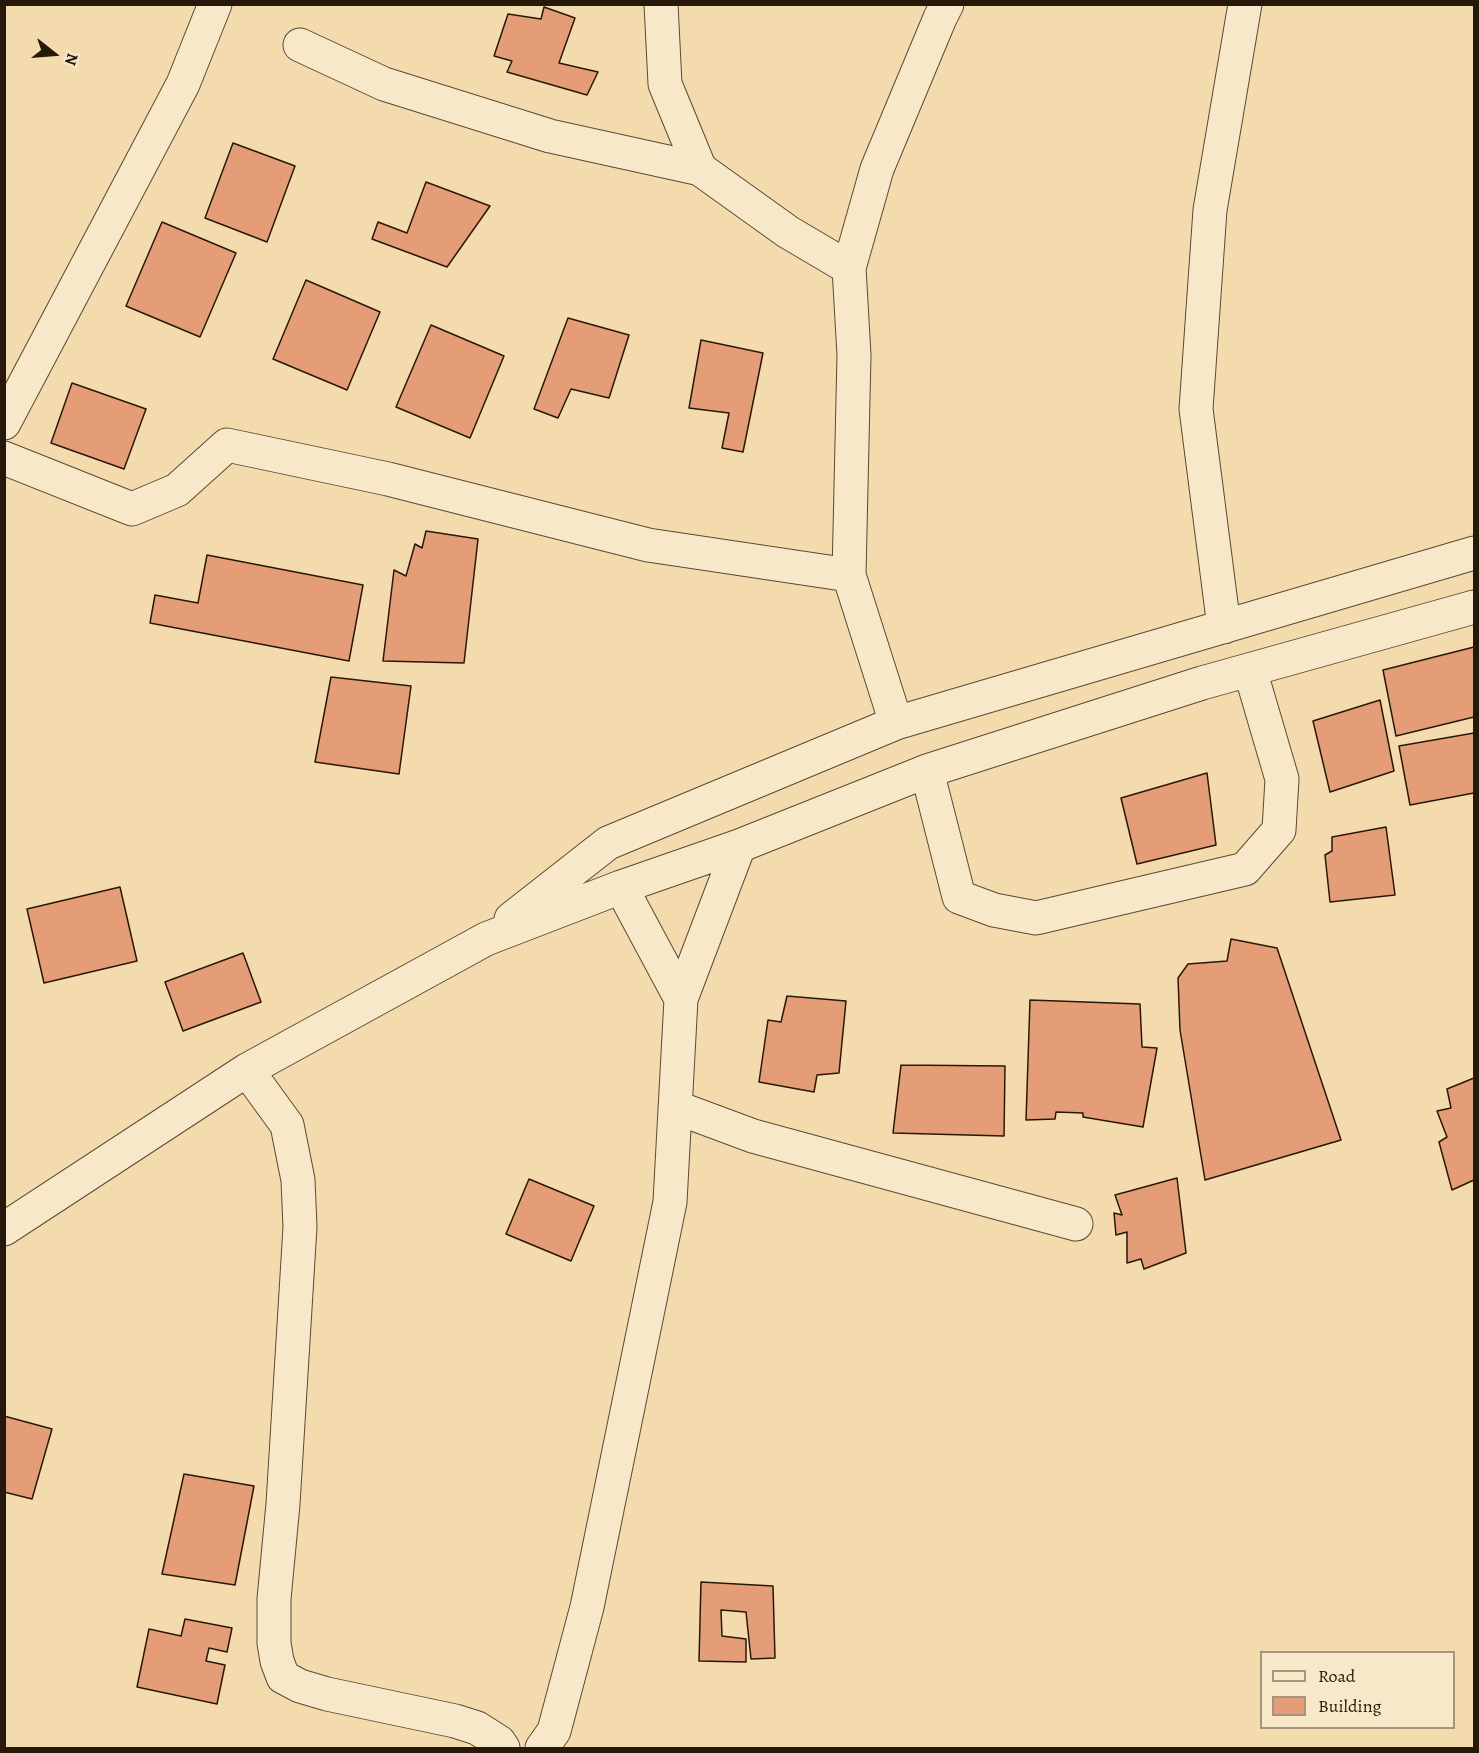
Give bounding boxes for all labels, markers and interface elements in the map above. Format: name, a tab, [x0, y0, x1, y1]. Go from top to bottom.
north arrow	[24, 24, 84, 84]
text: N	[59, 50, 83, 68]
legend	[1260, 1651, 1455, 1729]
text: Road	[1318, 1664, 1355, 1688]
text: Building	[1318, 1694, 1382, 1718]

